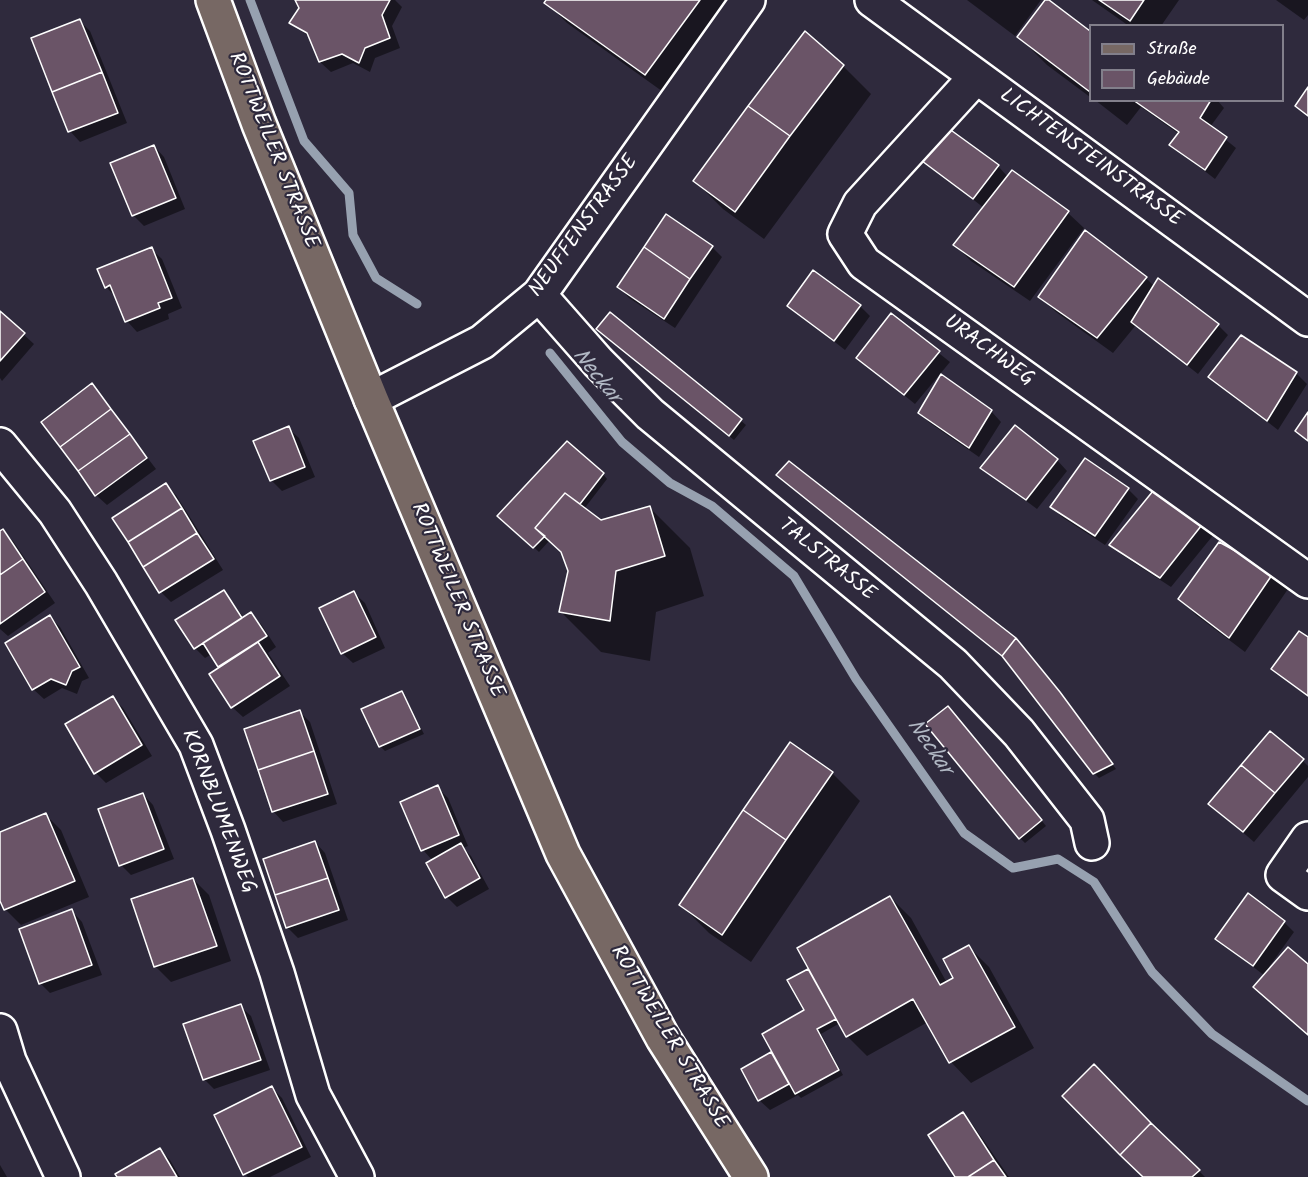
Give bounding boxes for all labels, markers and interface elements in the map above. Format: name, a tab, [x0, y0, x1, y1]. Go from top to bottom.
legend	[1089, 24, 1284, 102]
text: Straße	[1147, 35, 1197, 64]
street label: ROTTWEILER STRASSE	[221, 49, 323, 253]
text: Gebäude	[1147, 65, 1210, 94]
street label: LICHTENSTEINSTRASSE	[994, 84, 1186, 234]
street label: NEUFFENSTRASSE	[525, 151, 645, 303]
street label: URACHWEG	[938, 311, 1038, 393]
water label: Neckar	[565, 344, 625, 410]
street label: ROTTWEILER STRASSE	[404, 500, 508, 702]
street label: TALSTRASSE	[772, 514, 880, 608]
water label: Neckar	[899, 715, 957, 781]
street label: KORNBLUMENWEG	[174, 726, 260, 898]
street label: ROTTWEILER STRASSE	[603, 942, 733, 1134]

